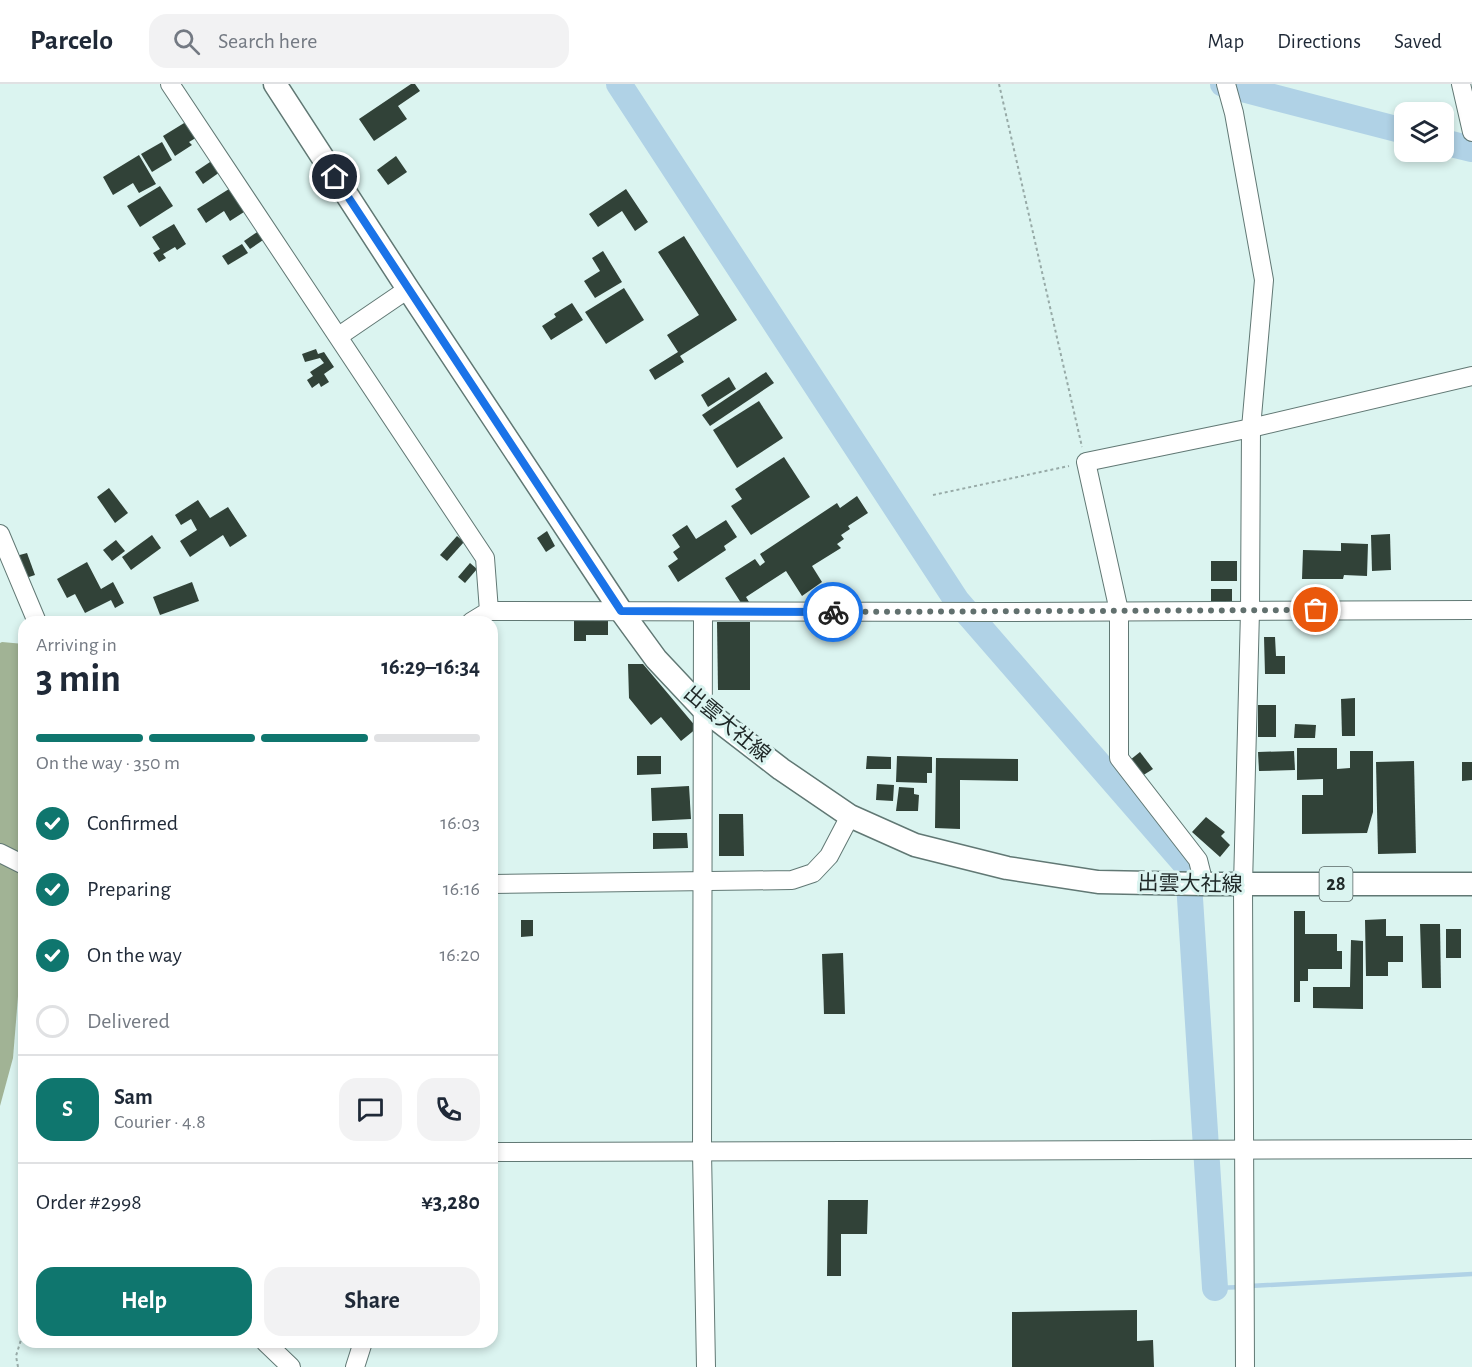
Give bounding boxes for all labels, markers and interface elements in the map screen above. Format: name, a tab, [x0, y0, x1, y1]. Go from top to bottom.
search box	[149, 14, 569, 68]
icon: search	[170, 25, 203, 58]
text: Parcelo	[30, 27, 113, 55]
text: Search here	[218, 30, 317, 52]
text: Map	[1208, 31, 1244, 52]
text: Directions	[1277, 31, 1361, 52]
text: Saved	[1394, 31, 1442, 52]
map controls	[1394, 102, 1454, 162]
button: layers	[1394, 102, 1454, 162]
pin	[309, 151, 360, 202]
icon: home	[318, 160, 351, 193]
courier	[803, 582, 863, 642]
pin	[1290, 584, 1341, 635]
icon: bag	[1299, 593, 1332, 626]
icon: bike	[817, 596, 850, 629]
text: Arriving in	[36, 635, 117, 655]
text: 16:29–16:34	[381, 656, 480, 678]
text: 3 min	[36, 660, 121, 699]
street label: 出雲大社線	[680, 681, 775, 766]
text: On the way · 350 m	[36, 753, 180, 773]
icon: check	[36, 807, 69, 840]
text: Confirmed	[87, 812, 178, 834]
text: 16:03	[440, 813, 480, 833]
road number: 28	[1320, 867, 1352, 901]
street label: 出雲大社線	[1137, 872, 1243, 895]
icon: check	[36, 873, 69, 906]
text: Preparing	[87, 878, 171, 900]
text: 16:16	[443, 879, 480, 899]
icon: check	[36, 939, 69, 972]
text: On the way	[87, 944, 182, 966]
text: 16:20	[439, 945, 480, 965]
text: Delivered	[87, 1010, 170, 1032]
button: chat	[339, 1078, 402, 1141]
button: phone	[417, 1078, 480, 1141]
text: Sam	[114, 1086, 153, 1108]
text: S	[62, 1098, 73, 1120]
text: Courier · 4.8	[114, 1112, 206, 1132]
text: Order #2998	[36, 1191, 142, 1213]
text: ¥3,280	[421, 1191, 480, 1213]
button: Help	[36, 1267, 252, 1336]
button: Share	[264, 1267, 480, 1336]

